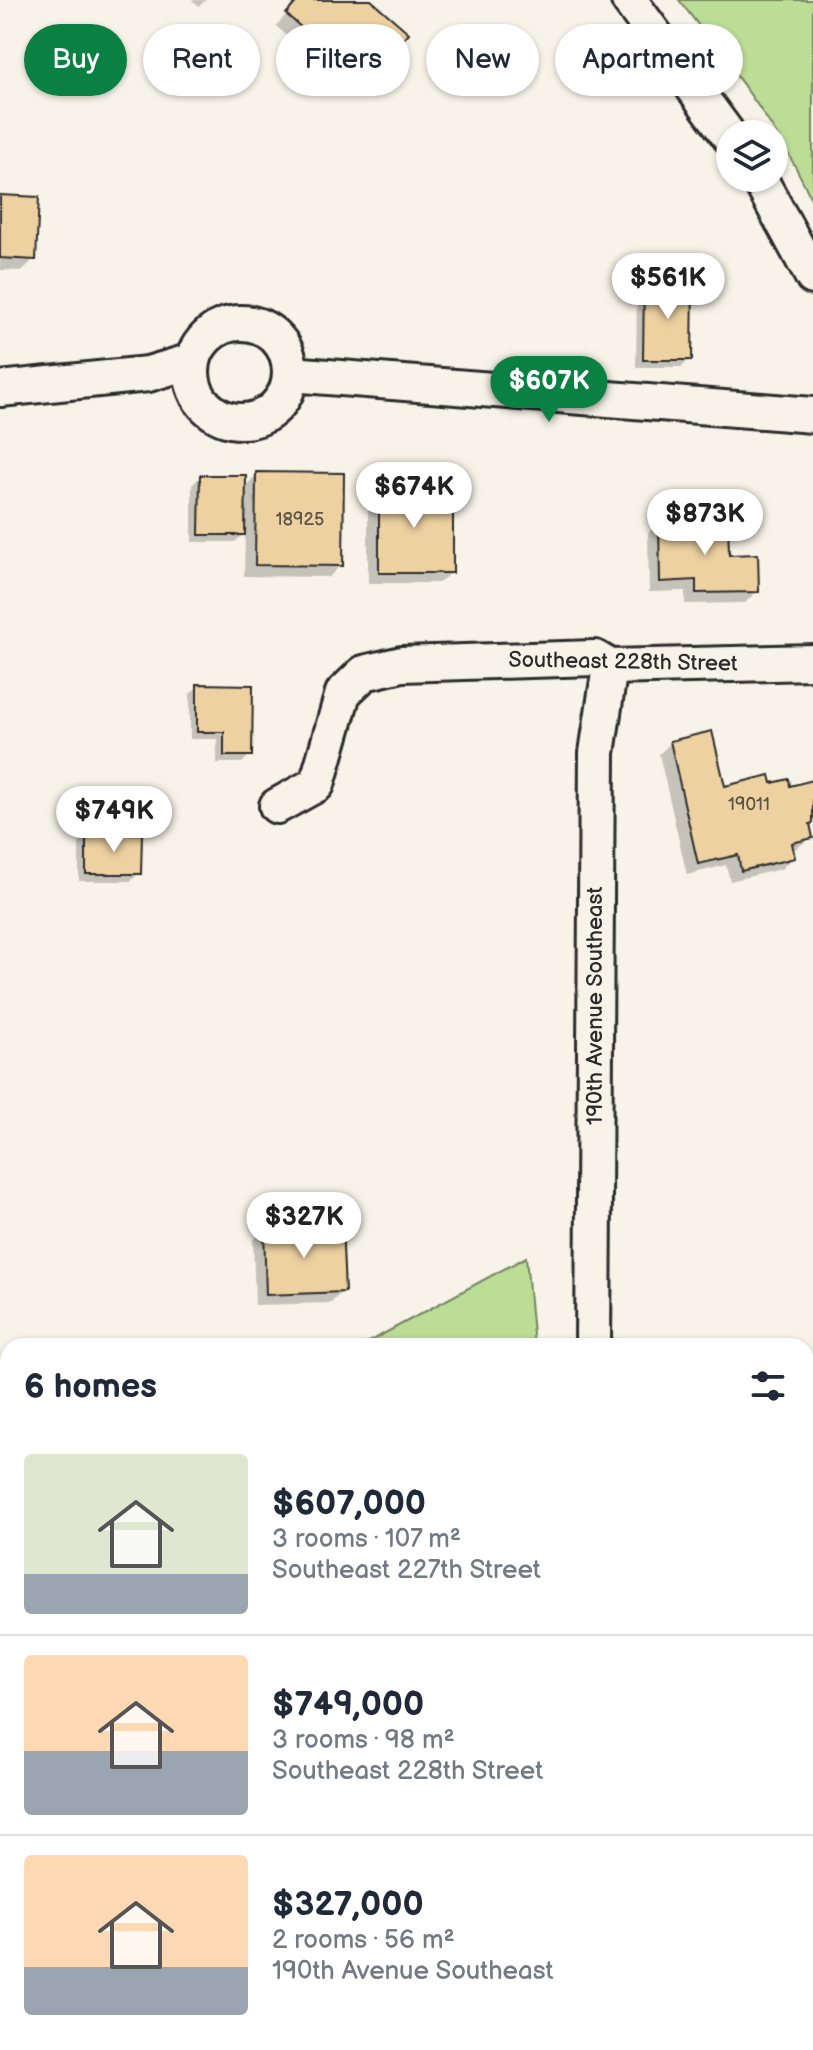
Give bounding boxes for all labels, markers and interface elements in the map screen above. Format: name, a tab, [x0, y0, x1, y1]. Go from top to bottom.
chip: Buy	[24, 24, 127, 96]
chip: Rent	[143, 24, 260, 96]
chip: Filters	[276, 24, 410, 96]
chip: New	[426, 24, 539, 96]
chip: Apartment	[555, 24, 743, 96]
map controls	[716, 120, 788, 192]
button: layers	[716, 120, 788, 192]
pin: $561K	[612, 253, 724, 321]
text: $561K	[630, 263, 706, 294]
pin: $607K	[493, 356, 605, 424]
text: $607K	[508, 366, 590, 397]
pin: $674K	[358, 462, 470, 530]
text: $674K	[374, 472, 454, 503]
pin: $873K	[649, 489, 761, 557]
text: $873K	[665, 499, 745, 530]
house number: 18925	[276, 509, 324, 530]
street label: Southeast 228th Street	[508, 646, 738, 678]
pin: $749K	[58, 786, 170, 854]
house number: 19011	[728, 794, 770, 815]
text: $749K	[74, 796, 154, 827]
street label: 190th Avenue Southeast	[582, 887, 609, 1125]
pin: $327K	[248, 1192, 360, 1260]
text: $327K	[264, 1202, 344, 1233]
icon: filters	[746, 1364, 790, 1408]
text: 6 homes	[24, 1366, 157, 1407]
text: $607,000	[272, 1483, 426, 1524]
icon: home	[88, 1486, 184, 1582]
text: 3 rooms · 107 m²	[272, 1524, 461, 1555]
text: Southeast 227th Street	[272, 1555, 541, 1586]
text: $749,000	[272, 1684, 424, 1725]
icon: home	[88, 1687, 184, 1783]
text: 3 rooms · 98 m²	[272, 1725, 455, 1756]
text: Southeast 228th Street	[272, 1756, 543, 1787]
text: $327,000	[272, 1884, 424, 1925]
icon: home	[88, 1887, 184, 1983]
text: 2 rooms · 56 m²	[272, 1925, 455, 1956]
text: 190th Avenue Southeast	[272, 1956, 554, 1987]

